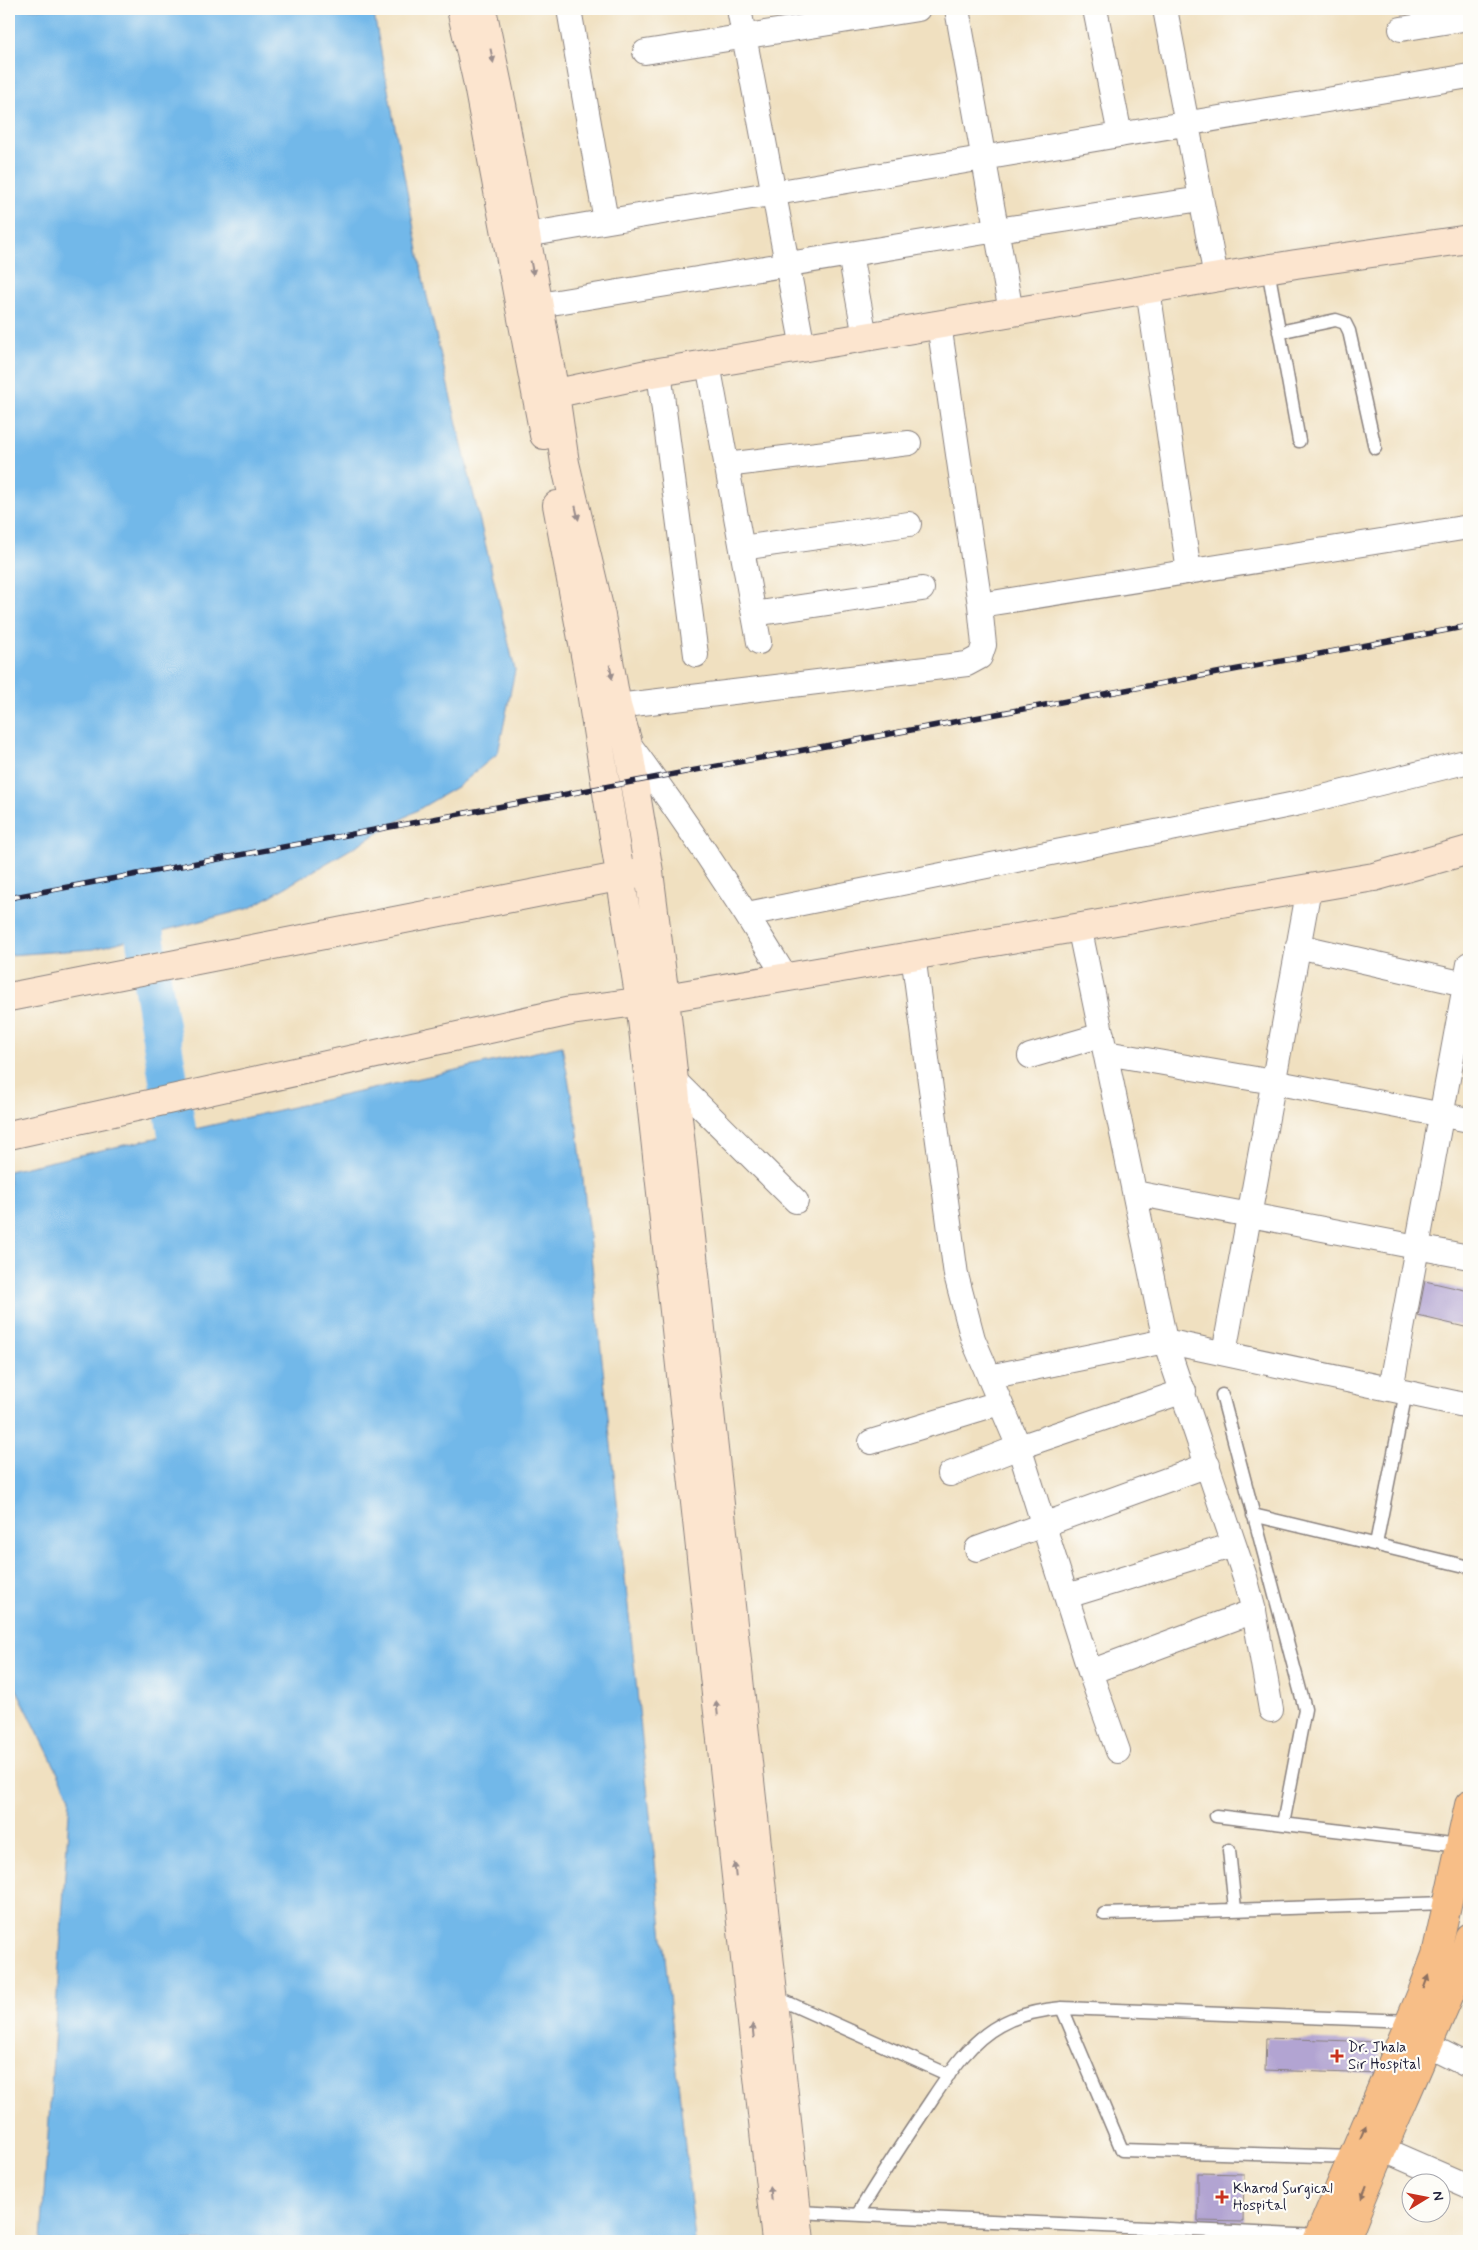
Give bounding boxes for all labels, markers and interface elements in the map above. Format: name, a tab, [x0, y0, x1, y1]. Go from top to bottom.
one-way arrow	[488, 49, 496, 64]
one-way arrow	[529, 260, 537, 276]
one-way arrow	[573, 506, 581, 521]
one-way arrow	[607, 665, 615, 681]
one-way arrow	[713, 1700, 721, 1716]
one-way arrow	[731, 1861, 739, 1877]
one-way arrow	[1422, 1974, 1430, 1989]
one-way arrow	[749, 2023, 757, 2039]
place label: Dr. Jhala Sir Hospital	[1348, 2038, 1421, 2075]
marker: Dr. Jhala Sir Hospital	[1330, 2049, 1344, 2063]
one-way arrow	[1359, 2125, 1367, 2139]
north arrow	[1400, 2172, 1450, 2222]
place label: Kharod Surgical Hospital	[1233, 2179, 1333, 2216]
one-way arrow	[766, 2184, 774, 2200]
one-way arrow	[1360, 2185, 1368, 2200]
marker: Kharod Surgical Hospital	[1215, 2190, 1229, 2204]
text: N	[1428, 2190, 1447, 2202]

